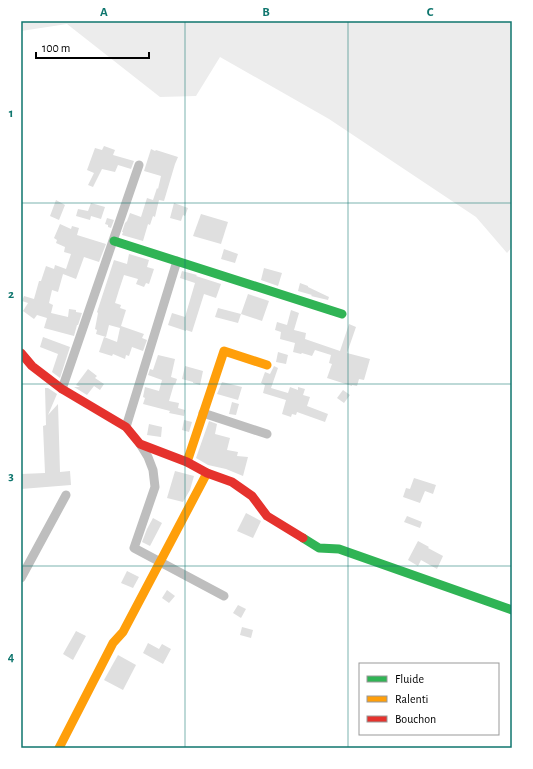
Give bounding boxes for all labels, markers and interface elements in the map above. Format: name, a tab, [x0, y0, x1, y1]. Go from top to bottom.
text: A	[100, 6, 108, 19]
text: B	[262, 6, 270, 19]
text: C	[427, 6, 434, 19]
scale bar	[36, 34, 149, 60]
text: 100 m	[42, 42, 70, 54]
text: 1	[9, 107, 13, 120]
text: 2	[8, 288, 14, 301]
text: 3	[8, 470, 14, 483]
text: 4	[8, 651, 15, 664]
legend	[359, 663, 499, 735]
text: Fluide	[395, 673, 424, 685]
text: Ralenti	[395, 693, 428, 705]
text: Bouchon	[395, 713, 436, 725]

